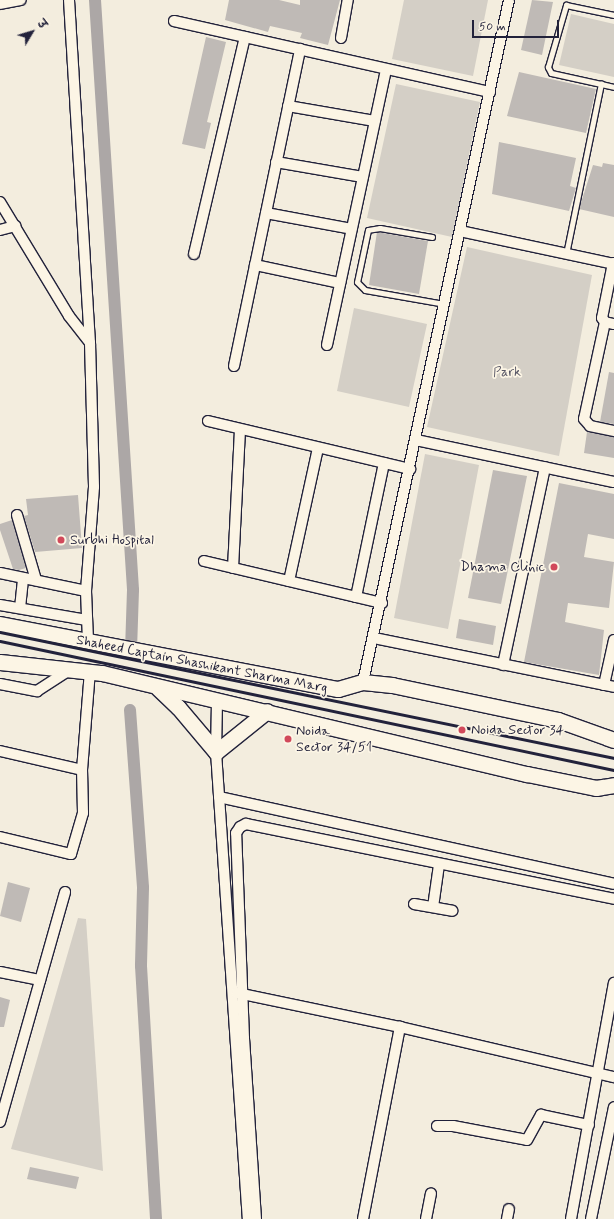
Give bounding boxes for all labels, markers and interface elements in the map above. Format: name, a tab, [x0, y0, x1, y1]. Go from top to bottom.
north arrow	[12, 12, 52, 52]
scale bar	[474, 12, 561, 38]
text: उ	[34, 17, 49, 32]
text: 50 m	[479, 19, 506, 35]
park label: Park	[493, 364, 521, 380]
place label: Surbhi Hospital	[70, 532, 162, 548]
marker: Surbhi Hospital	[55, 534, 67, 546]
place label: Dhama Clinic	[460, 559, 545, 575]
marker: Dhama Clinic	[548, 561, 560, 573]
street label: Shaheed Captain Shashikant Sharma Marg	[76, 632, 328, 696]
place label: Noida Sector 34	[471, 722, 564, 738]
place label: Noida Sector 34/51	[296, 723, 372, 756]
marker: Noida Sector 34	[456, 724, 468, 736]
marker: Noida Sector 34/51	[283, 734, 293, 744]

